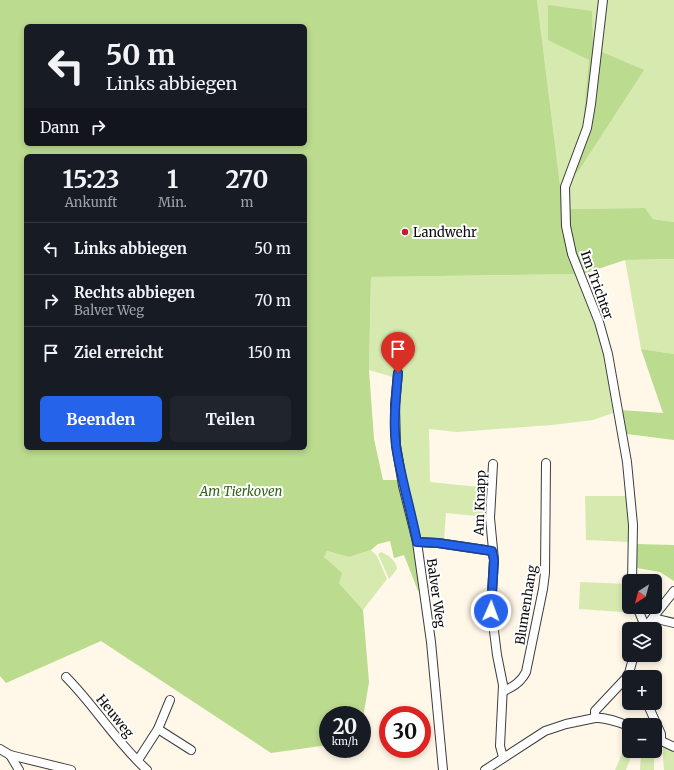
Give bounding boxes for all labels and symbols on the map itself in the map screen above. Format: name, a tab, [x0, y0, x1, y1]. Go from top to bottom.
place label: Landwehr	[413, 224, 477, 241]
marker: Landwehr	[400, 227, 410, 237]
street label: Im Trichter	[577, 248, 617, 322]
pin	[381, 332, 415, 373]
street label: Am Knapp	[470, 470, 490, 537]
park label: Am Tierkoven	[199, 483, 282, 500]
street label: Balver Weg	[423, 557, 449, 629]
street label: Blumenhang	[511, 564, 541, 646]
north arrow	[622, 574, 662, 614]
position arrow	[470, 590, 512, 632]
street label: Heuweg	[92, 691, 138, 741]
speed limit sign: 30	[379, 706, 431, 758]

